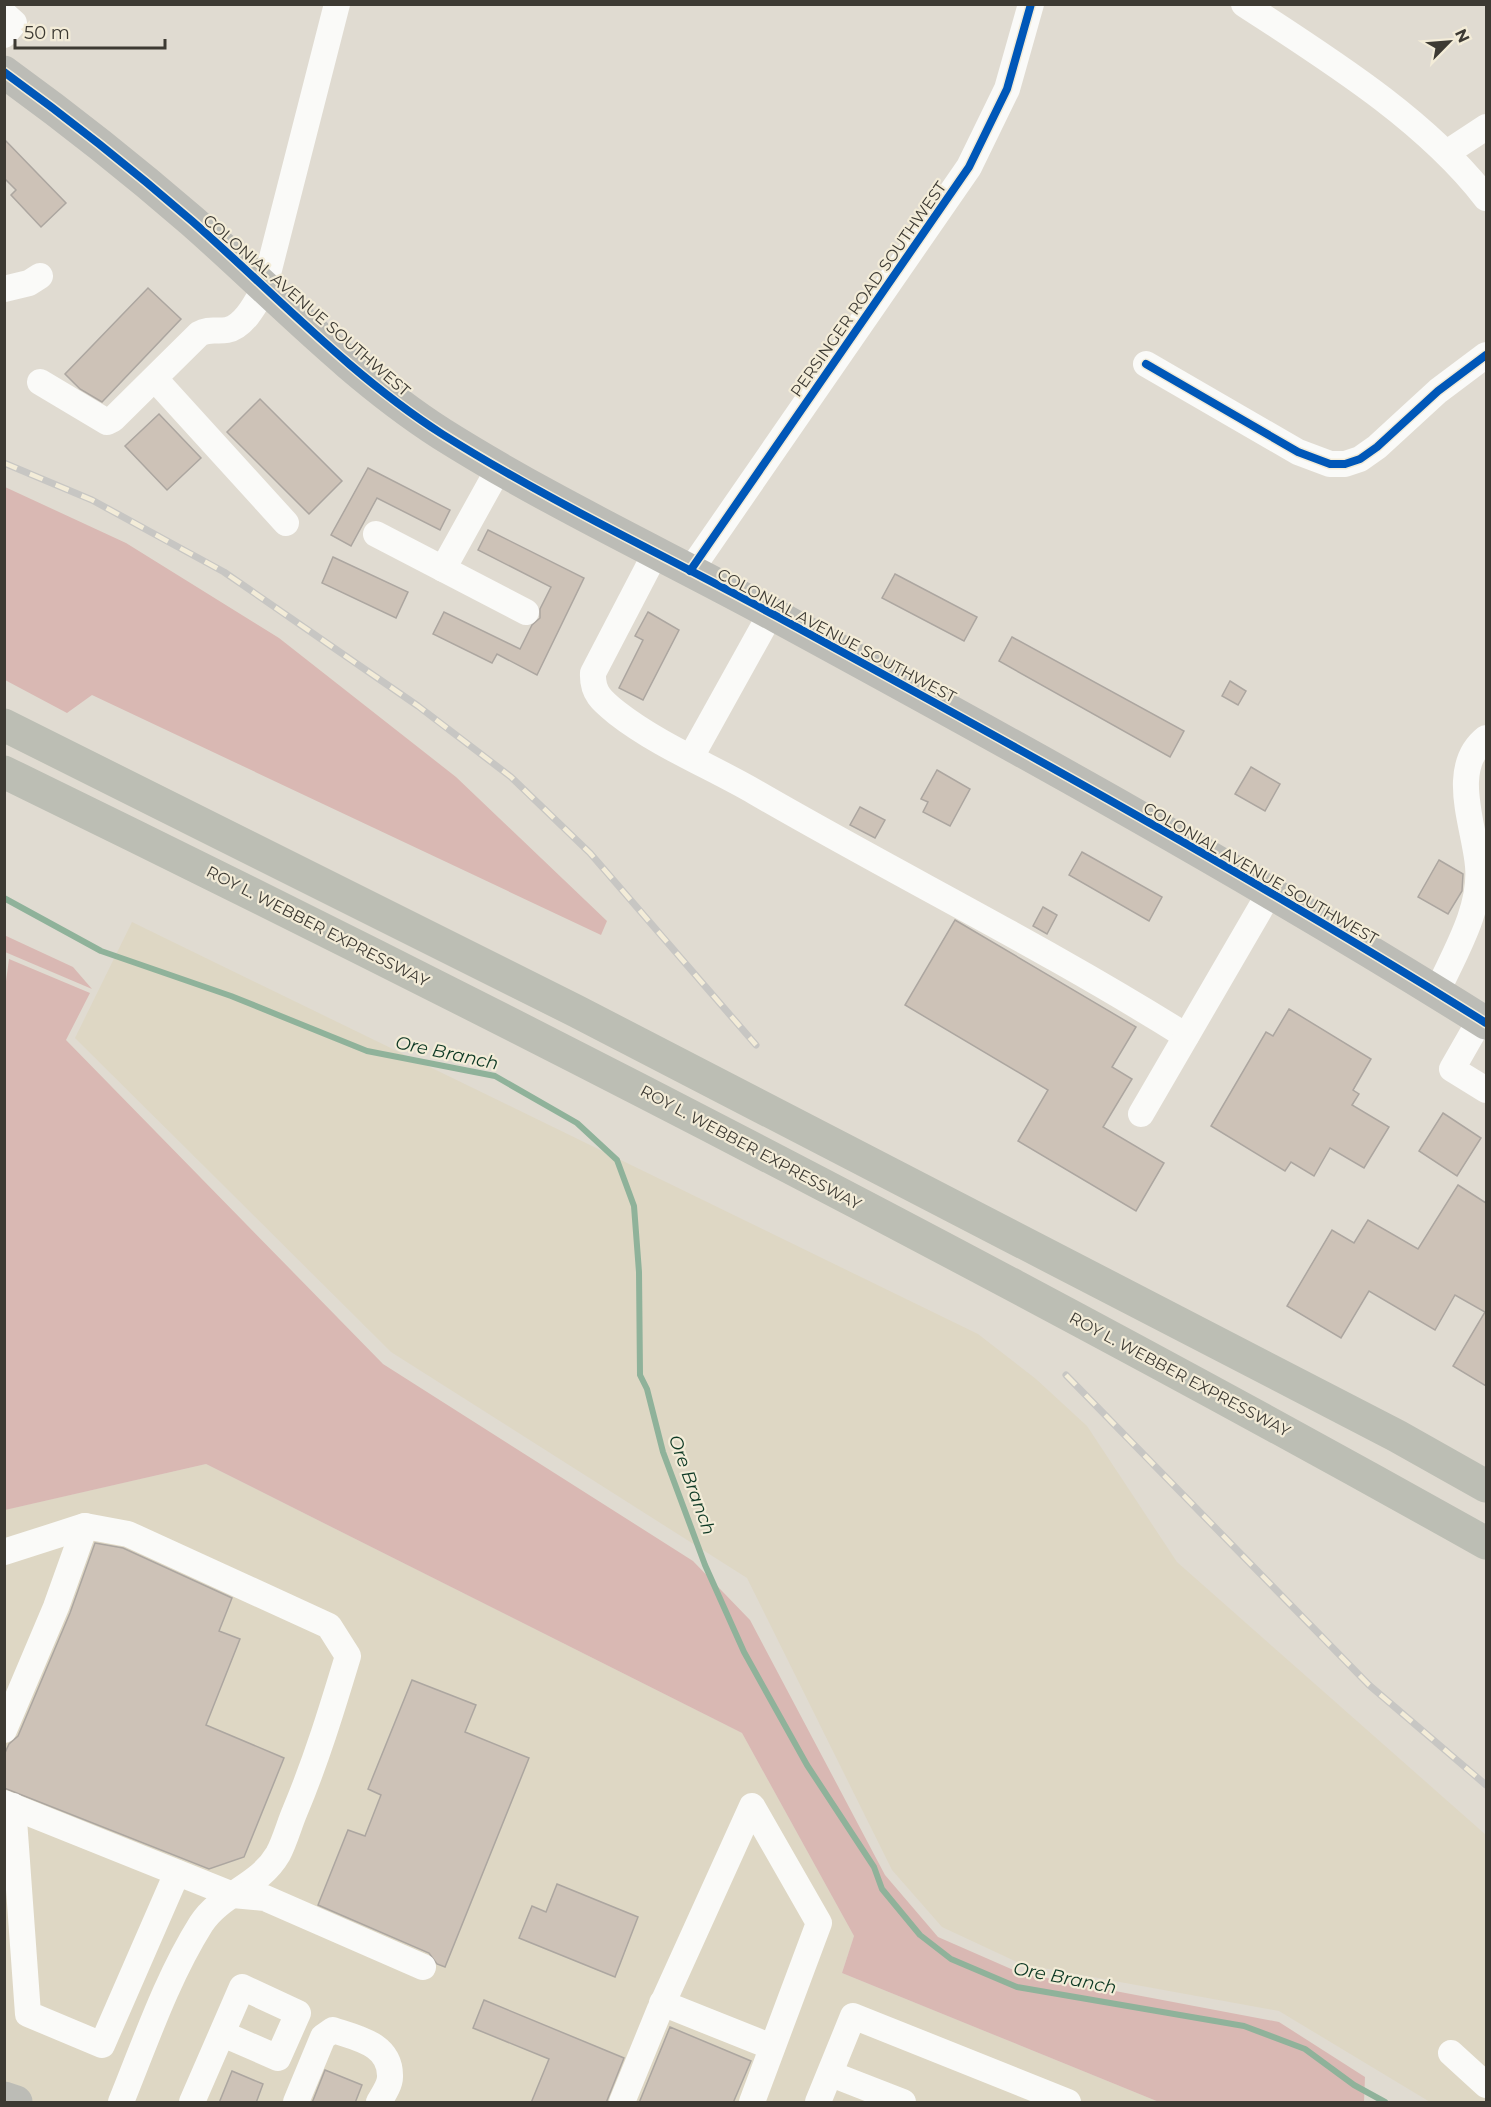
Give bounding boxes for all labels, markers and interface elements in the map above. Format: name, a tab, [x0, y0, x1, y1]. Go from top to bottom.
scale bar	[15, 12, 165, 50]
north arrow	[1419, 12, 1479, 72]
text: 50 m	[24, 22, 70, 44]
text: N	[1451, 26, 1473, 46]
street label: PERSINGER ROAD SOUTHWEST	[786, 177, 951, 401]
street label: COLONIAL AVENUE SOUTHWEST	[199, 210, 415, 401]
street label: COLONIAL AVENUE SOUTHWEST	[714, 564, 960, 707]
street label: COLONIAL AVENUE SOUTHWEST	[1140, 798, 1382, 949]
street label: ROY L. WEBBER EXPRESSWAY	[203, 862, 433, 991]
water label: Ore Branch	[393, 1031, 501, 1075]
street label: ROY L. WEBBER EXPRESSWAY	[637, 1081, 865, 1214]
street label: ROY L. WEBBER EXPRESSWAY	[1066, 1308, 1294, 1441]
water label: Ore Branch	[664, 1432, 720, 1538]
water label: Ore Branch	[1011, 1957, 1119, 1999]

